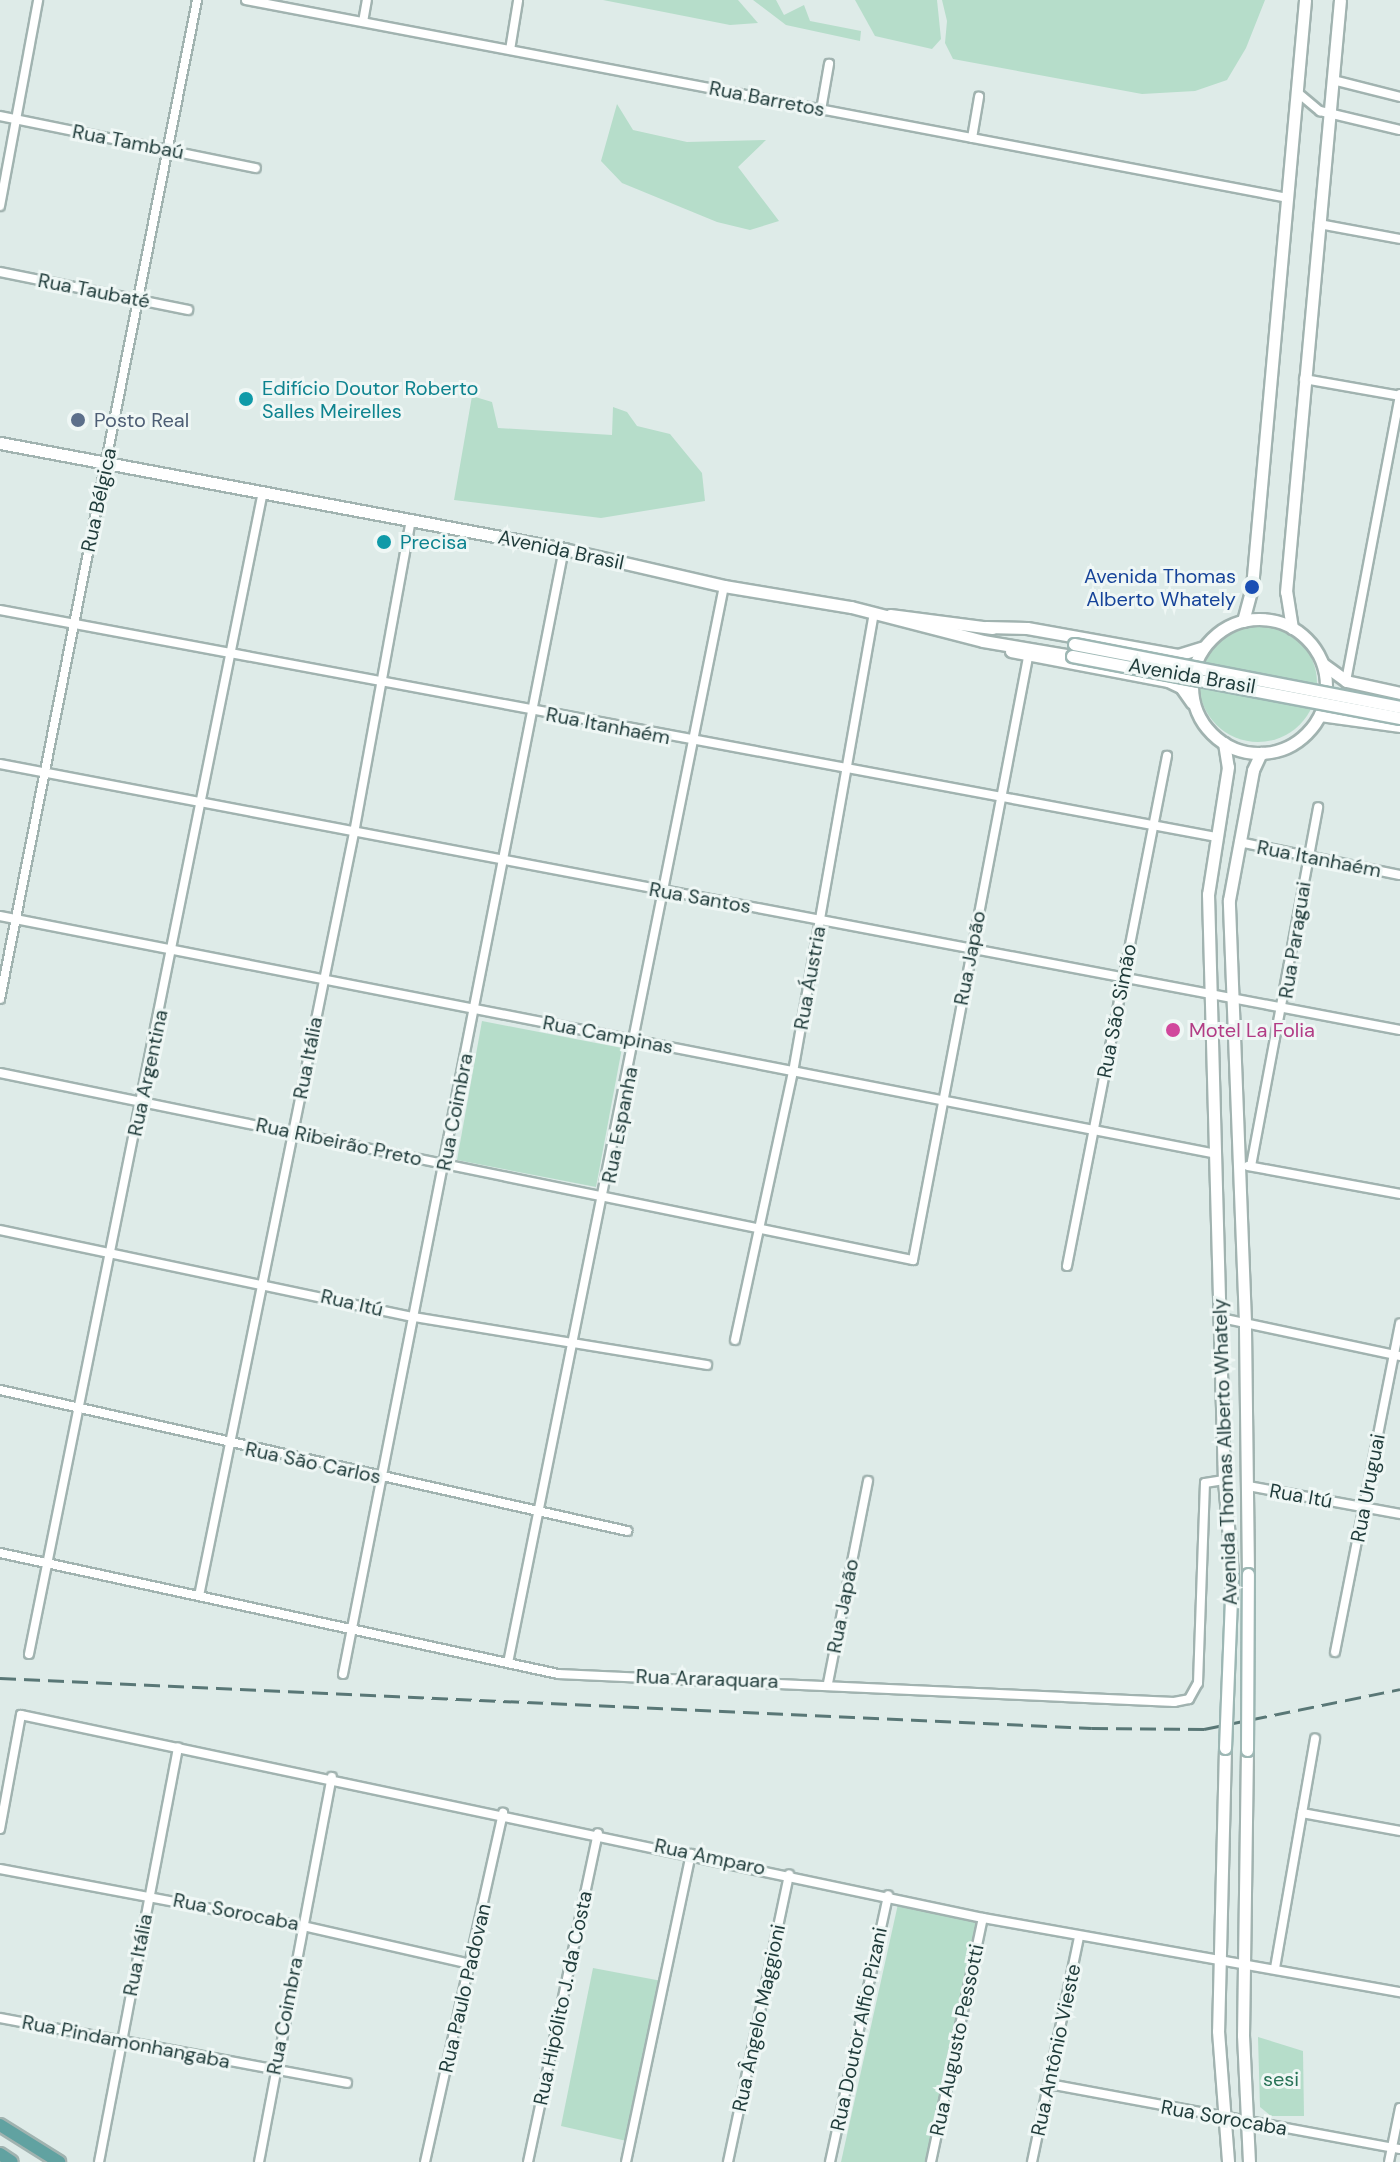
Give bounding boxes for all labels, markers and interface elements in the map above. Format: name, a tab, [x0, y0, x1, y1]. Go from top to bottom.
street label: Rua Barretos	[707, 76, 827, 122]
street label: Rua Tambaú	[70, 119, 186, 165]
street label: Rua Taubaté	[36, 268, 152, 314]
place label: Edifício Doutor Roberto Salles Meirelles	[262, 376, 478, 423]
marker: Edifício Doutor Roberto Salles Meirelles	[237, 390, 255, 408]
place label: Posto Real	[94, 408, 189, 432]
marker: Posto Real	[69, 411, 87, 429]
street label: Rua Bélgica	[76, 446, 122, 554]
street label: Avenida Brasil	[496, 525, 626, 575]
place label: Precisa	[400, 530, 467, 554]
marker: Precisa	[375, 533, 393, 551]
place label: Avenida Thomas Alberto Whately	[1084, 564, 1236, 611]
marker: Avenida Thomas Alberto Whately	[1243, 578, 1261, 596]
street label: Avenida Brasil	[1127, 653, 1257, 699]
street label: Rua Itanhaém	[544, 702, 672, 750]
street label: Rua Itanhaém	[1255, 835, 1383, 883]
street label: Rua Santos	[647, 877, 753, 919]
street label: Rua Paraguai	[1274, 880, 1316, 1000]
street label: Rua Japão	[949, 909, 991, 1007]
street label: Rua Áustria	[789, 924, 831, 1032]
street label: Rua São Simão	[1092, 942, 1142, 1080]
street label: Rua Argentina	[123, 1008, 173, 1138]
street label: Rua Campinas	[541, 1011, 675, 1059]
street label: Rua Itália	[288, 1015, 328, 1101]
place label: Motel La Folia	[1189, 1018, 1315, 1042]
marker: Motel La Folia	[1164, 1021, 1182, 1039]
street label: Rua Coimbra	[432, 1051, 478, 1173]
street label: Rua Espanha	[597, 1065, 643, 1185]
street label: Rua Ribeirão Preto	[254, 1113, 424, 1171]
street label: Rua Itú	[318, 1284, 386, 1322]
street label: Avenida Thomas Alberto Whately	[1208, 1298, 1242, 1606]
street label: Rua Uruguai	[1346, 1432, 1390, 1544]
street label: Rua São Carlos	[243, 1437, 383, 1489]
street label: Rua Itú	[1268, 1479, 1334, 1513]
street label: Rua Japão	[822, 1557, 864, 1655]
street label: Rua Araraquara	[635, 1665, 779, 1693]
street label: Rua Amparo	[652, 1834, 768, 1880]
street label: Rua Sorocaba	[171, 1888, 301, 1936]
street label: Rua Hipólito J. da Costa	[529, 1889, 597, 2107]
street label: Rua Paulo Padovan	[434, 1901, 496, 2075]
street label: Rua Itália	[118, 1912, 158, 1998]
street label: Rua Ângelo Maggioni	[727, 1922, 791, 2114]
street label: Rua Doutor Alfio Pizani	[826, 1925, 892, 2133]
street label: Rua Augusto Pessotti	[925, 1942, 989, 2138]
street label: Rua Coimbra	[262, 1955, 308, 2077]
street label: Rua Antônio Vieste	[1026, 1962, 1086, 2138]
street label: Rua Pindamonhangaba	[20, 2010, 232, 2074]
park label: sesi	[1263, 2067, 1299, 2091]
street label: Rua Sorocaba	[1159, 2095, 1289, 2141]

